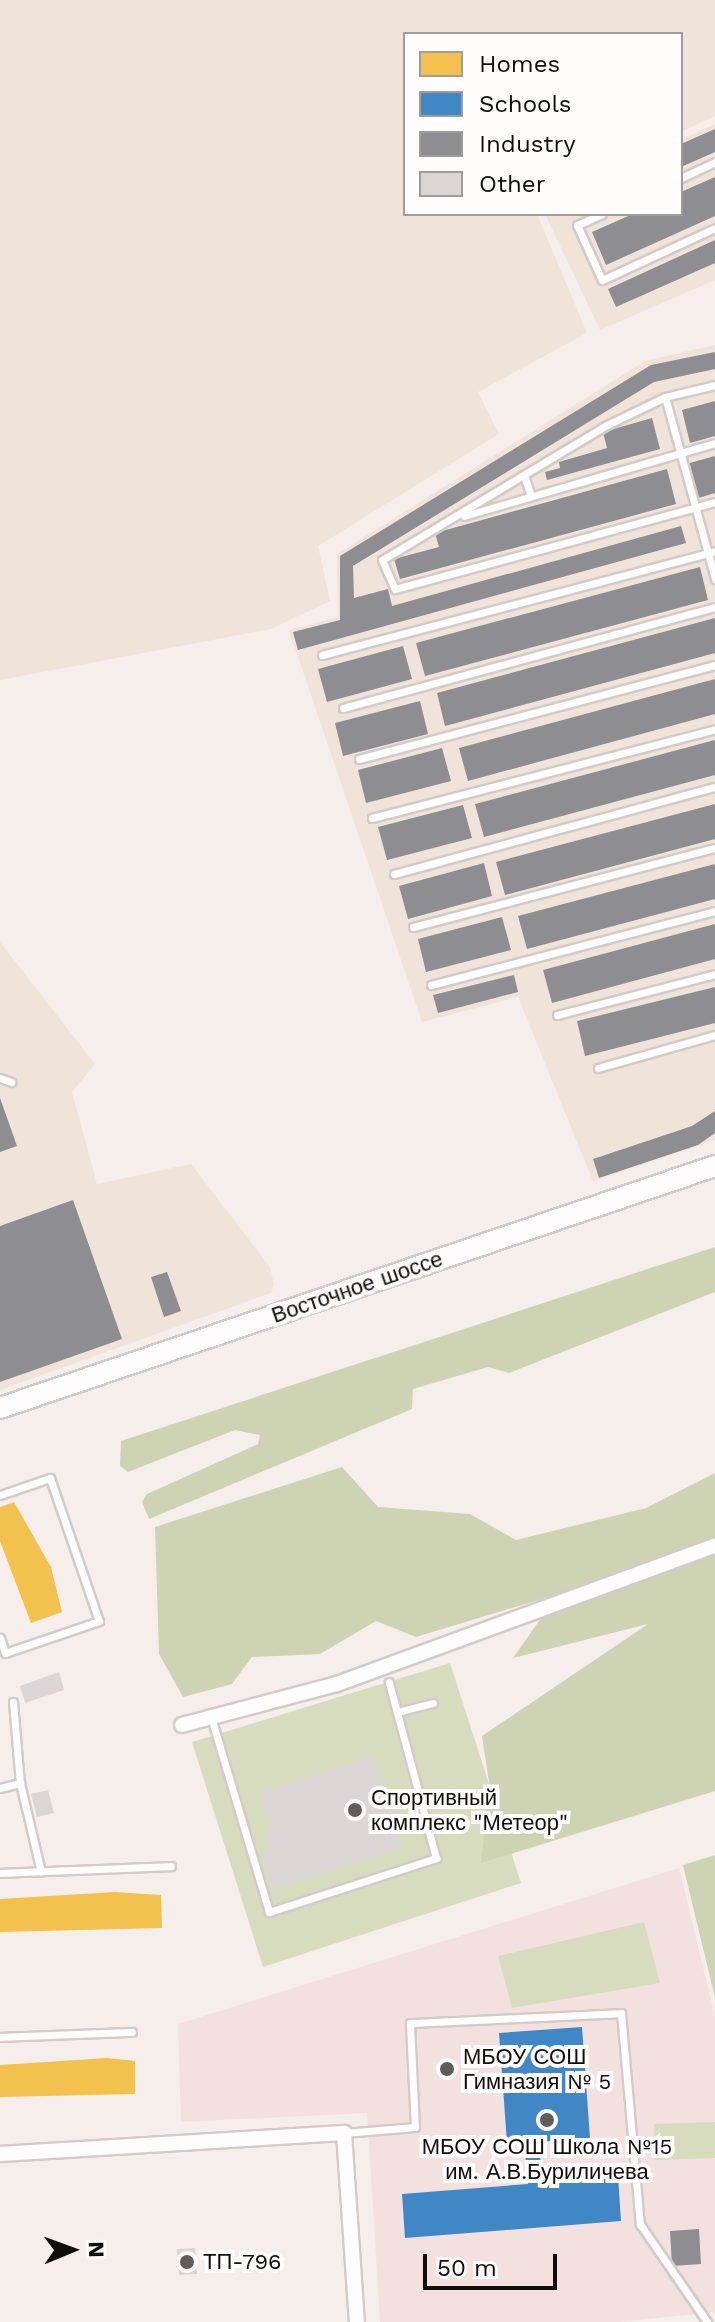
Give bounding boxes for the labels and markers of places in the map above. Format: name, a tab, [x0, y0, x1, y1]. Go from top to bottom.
place label: Спортивный комплекс "Метеор"	[371, 1784, 568, 1836]
marker: Спортивный комплекс "Метеор"	[346, 1801, 364, 1819]
place label: МБОУ СОШ Гимназия № 5	[463, 2043, 611, 2094]
marker: МБОУ СОШ Гимназия № 5	[438, 2060, 456, 2078]
marker: МБОУ СОШ Школа №15 им. А.В.Буриличева	[538, 2111, 556, 2129]
place label: МБОУ СОШ Школа №15 им. А.В.Буриличева	[422, 2133, 672, 2184]
place label: ТП-796	[203, 2249, 281, 2275]
marker: ТП-796	[178, 2253, 196, 2271]

